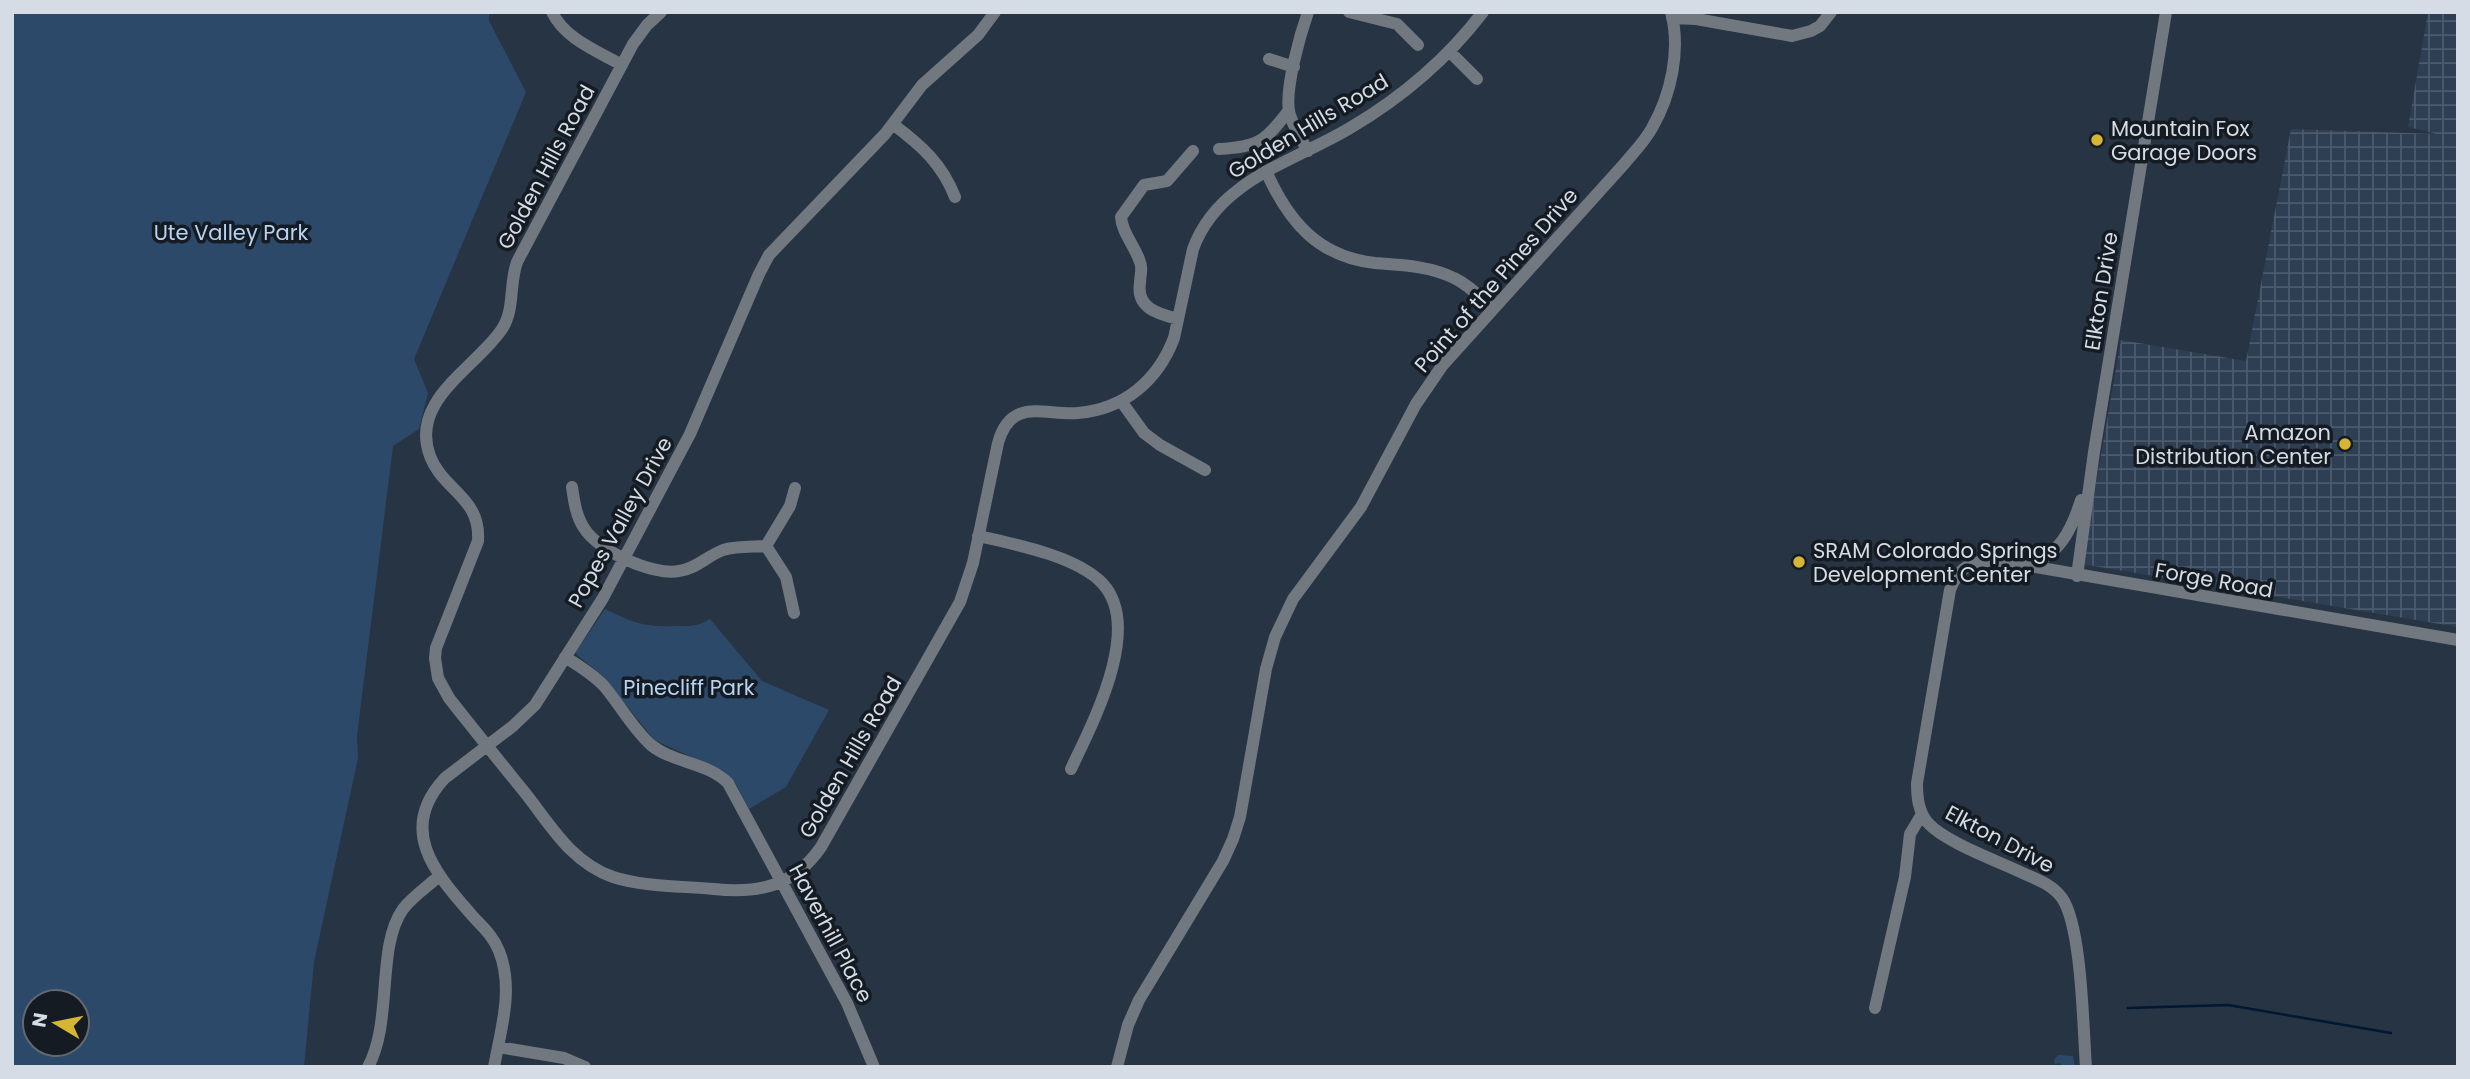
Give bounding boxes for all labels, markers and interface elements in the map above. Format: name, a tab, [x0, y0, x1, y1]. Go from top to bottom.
street label: Golden Hills Road	[1222, 67, 1394, 185]
street label: Golden Hills Road	[490, 80, 602, 254]
place label: Mountain Fox Garage Doors	[2111, 114, 2257, 167]
marker: Mountain Fox Garage Doors	[2089, 132, 2105, 148]
street label: Point of the Pines Drive	[1408, 181, 1584, 379]
park label: Ute Valley Park	[154, 218, 308, 247]
street label: Elkton Drive	[2077, 230, 2125, 352]
place label: Amazon Distribution Center	[2135, 418, 2331, 471]
street label: Popes Valley Drive	[561, 431, 679, 613]
marker: Amazon Distribution Center	[2337, 436, 2353, 452]
place label: SRAM Colorado Springs Development Center	[1813, 536, 2058, 589]
marker: SRAM Colorado Springs Development Center	[1791, 554, 1807, 570]
street label: Forge Road	[2153, 555, 2275, 605]
street label: Golden Hills Road	[792, 671, 908, 843]
park label: Pinecliff Park	[623, 673, 755, 702]
street label: Elkton Drive	[1940, 798, 2060, 880]
street label: Haverhill Place	[782, 859, 880, 1007]
north arrow	[21, 988, 91, 1058]
text: N	[25, 1011, 54, 1030]

